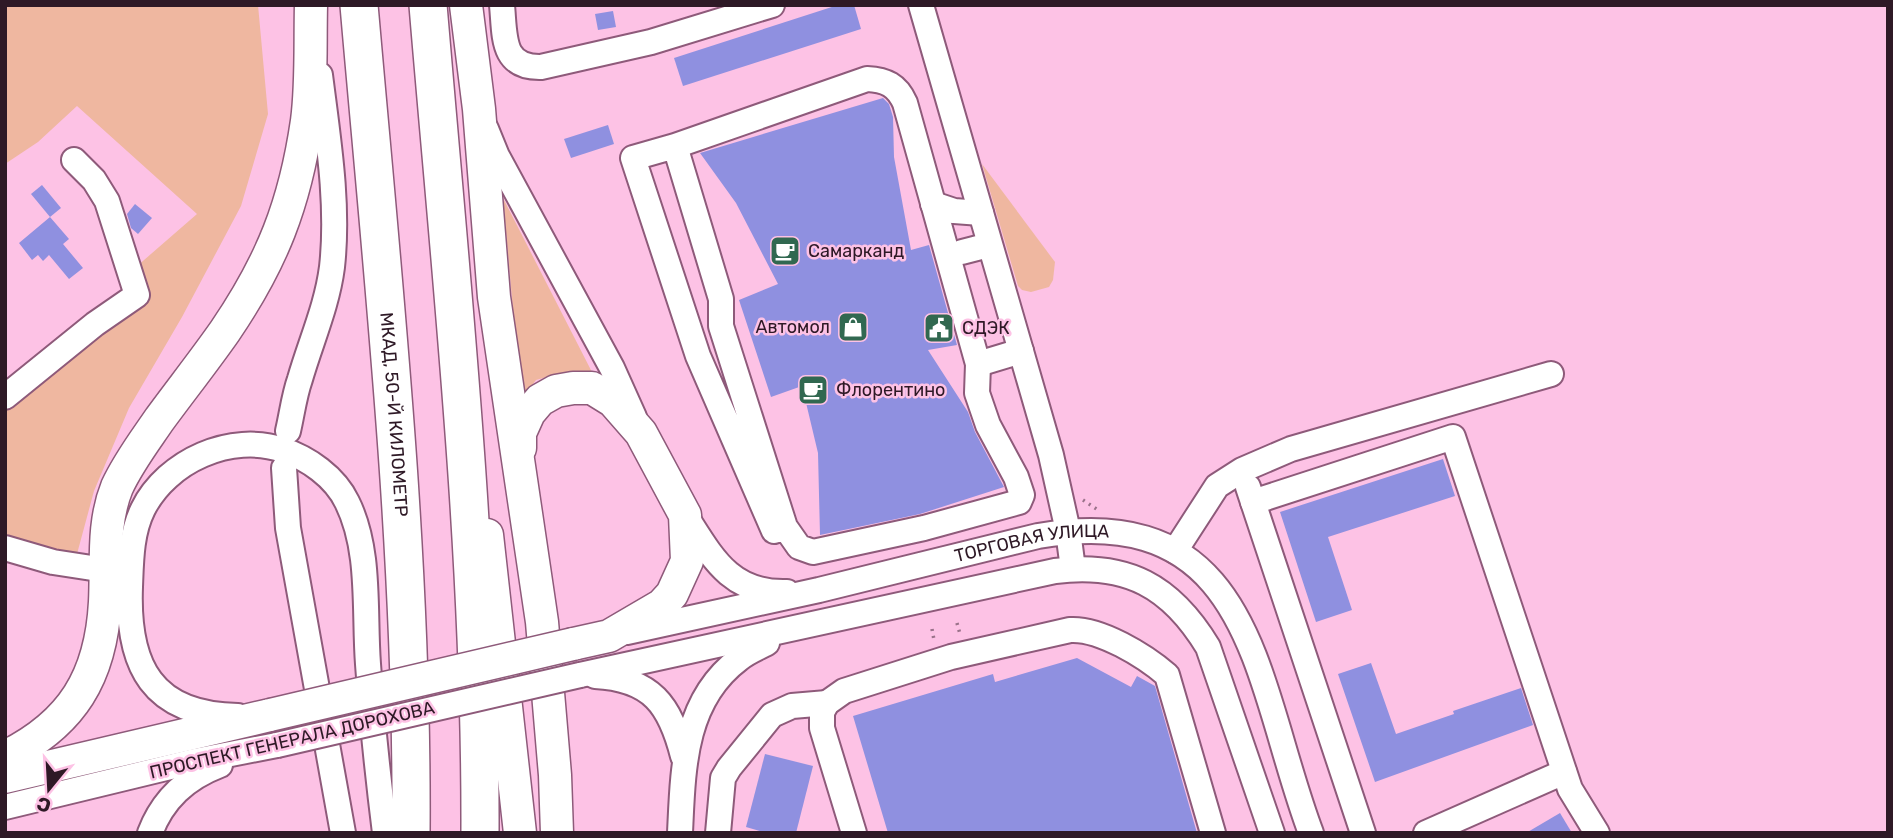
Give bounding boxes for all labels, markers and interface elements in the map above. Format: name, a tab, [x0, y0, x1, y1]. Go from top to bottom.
cafe icon: Самарканд	[768, 234, 802, 268]
place label: Самарканд	[808, 240, 904, 262]
shop icon: Автомол	[836, 310, 870, 344]
street label: МКАД, 50-Й КИЛОМЕТР	[375, 311, 412, 517]
public building icon: СДЭК	[922, 311, 956, 345]
place label: Автомол	[755, 316, 830, 338]
place label: СДЭК	[962, 317, 1010, 339]
cafe icon: Флорентино	[796, 373, 830, 407]
place label: Флорентино	[836, 379, 945, 401]
street label: ТОРГОВАЯ УЛИЦА	[952, 520, 1110, 567]
street label: ПРОСПЕКТ ГЕНЕРАЛА ДОРОХОВА	[147, 696, 437, 784]
north arrow	[14, 754, 84, 824]
text: С	[34, 792, 54, 818]

